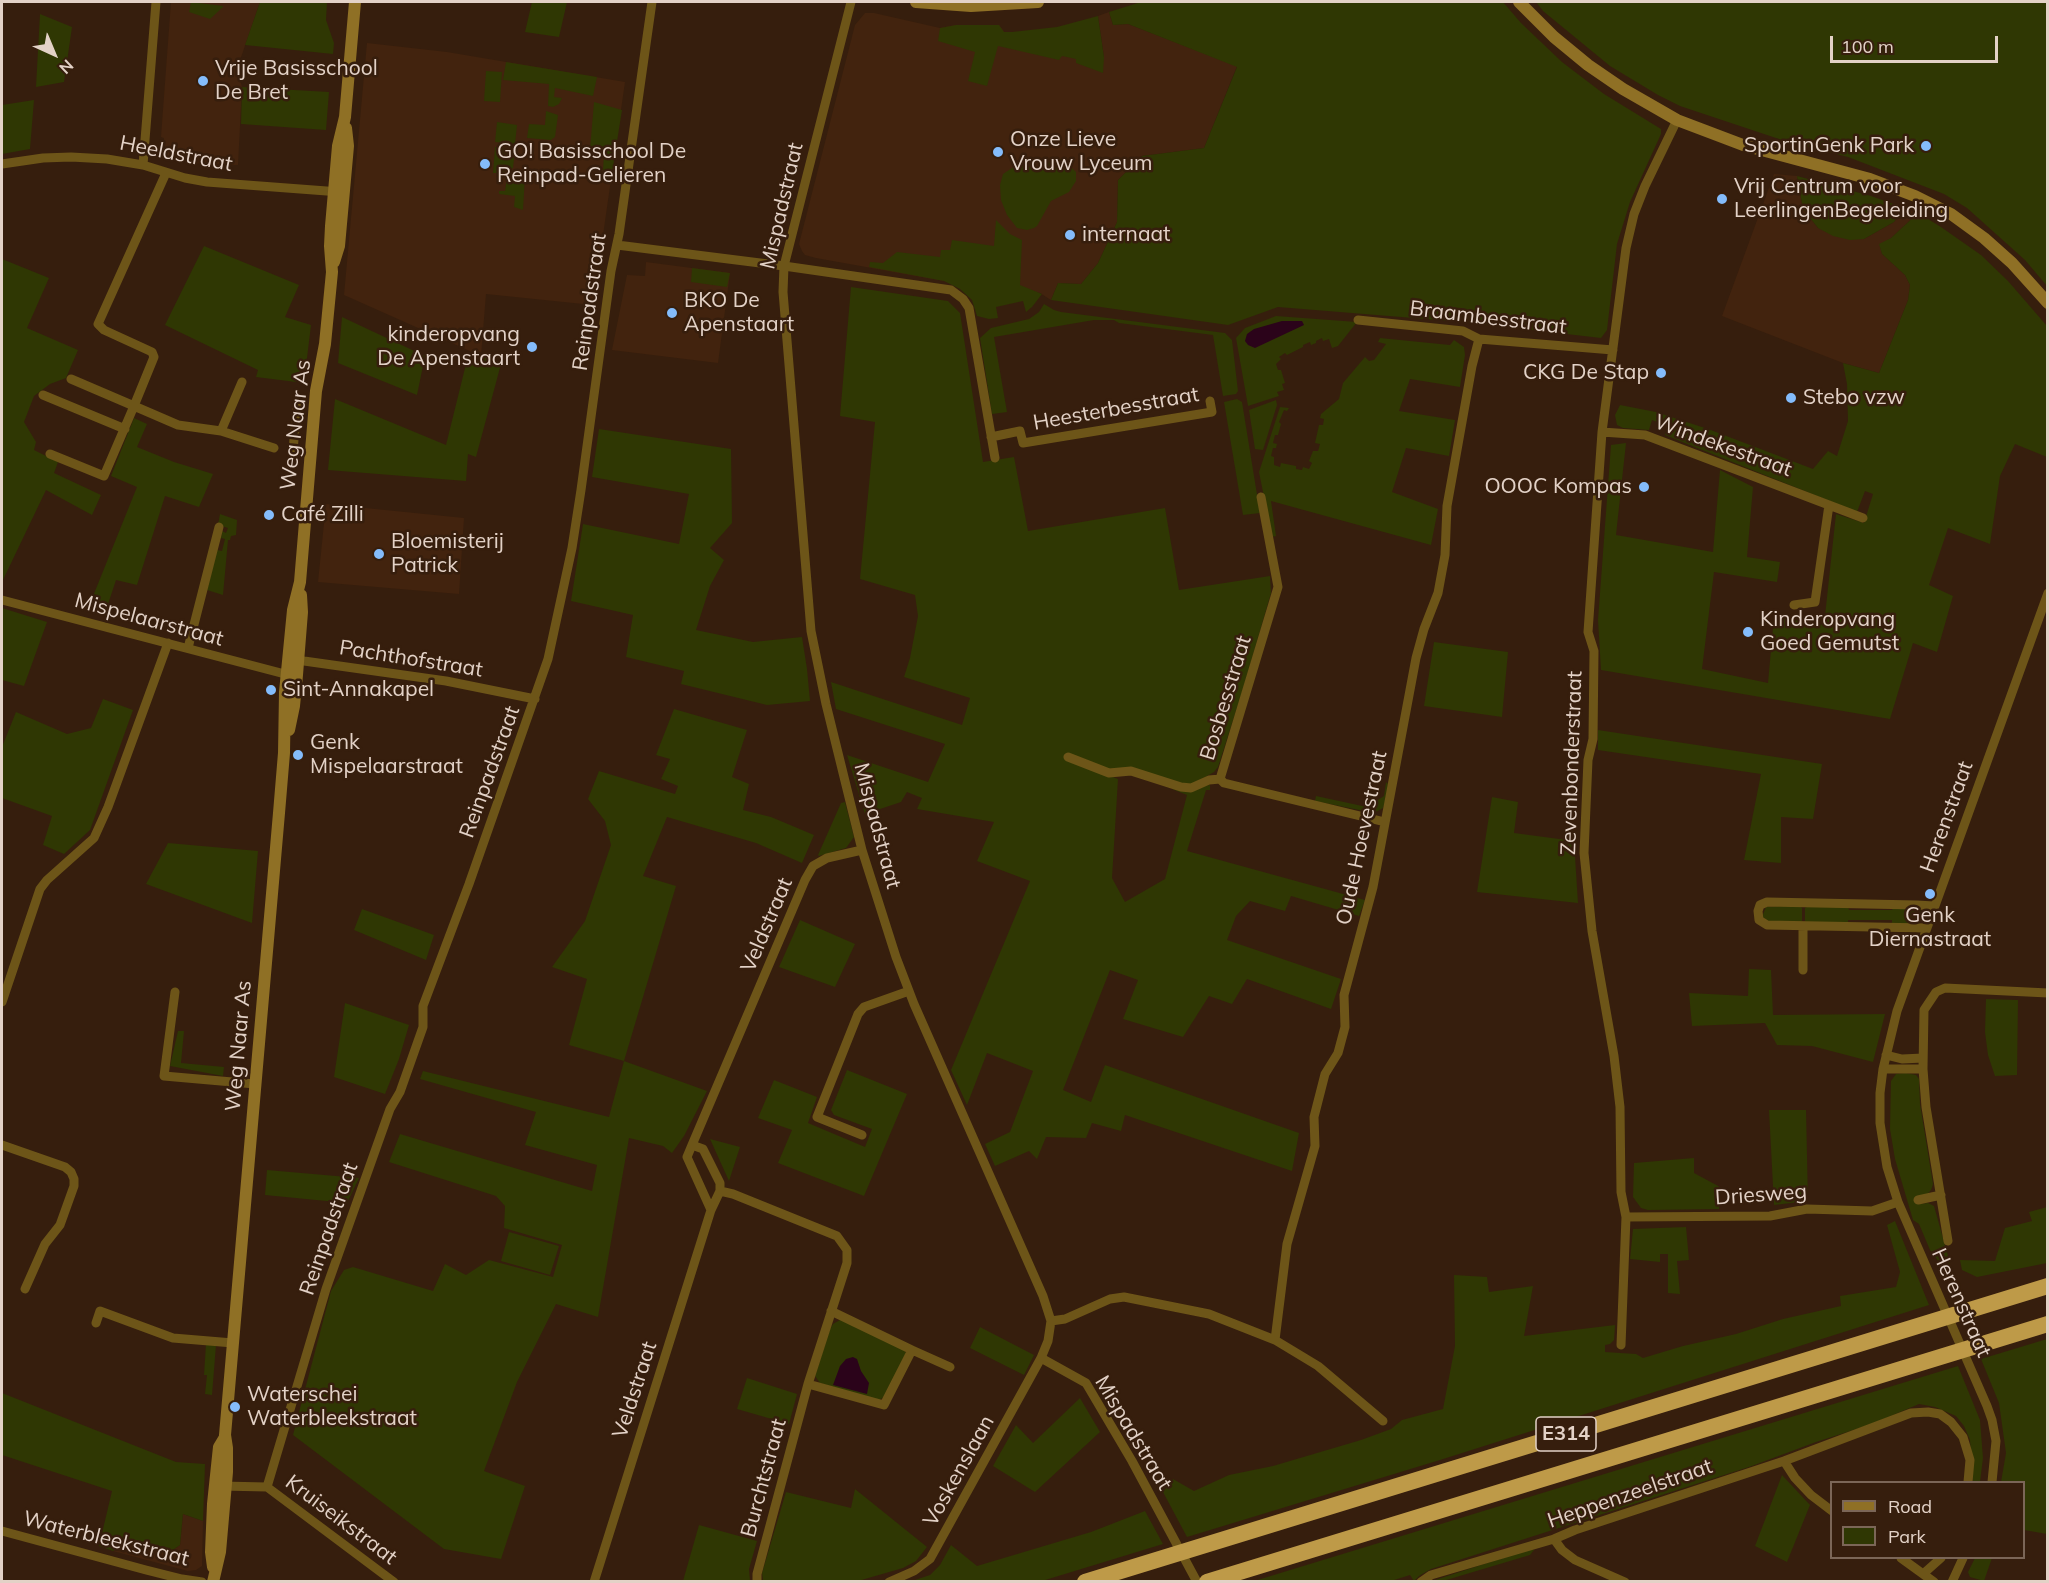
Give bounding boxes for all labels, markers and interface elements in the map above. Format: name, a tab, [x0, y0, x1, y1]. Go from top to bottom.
north arrow	[24, 24, 84, 84]
scale bar	[1833, 24, 2001, 62]
text: 100 m	[1841, 35, 1894, 58]
text: N	[55, 56, 78, 78]
place label: Vrije Basisschool De Bret	[215, 56, 378, 106]
marker: Vrije Basisschool De Bret	[196, 74, 210, 88]
place label: Onze Lieve Vrouw Lyceum	[1010, 127, 1153, 177]
street label: Heeldstraat	[118, 131, 234, 177]
place label: SportinGenk Park	[1744, 133, 1914, 159]
place label: GO! Basisschool De Reinpad-Gelieren	[497, 139, 686, 189]
marker: SportinGenk Park	[1919, 139, 1933, 153]
street label: Mispadstraat	[755, 140, 809, 272]
marker: Onze Lieve Vrouw Lyceum	[991, 145, 1005, 159]
marker: GO! Basisschool De Reinpad-Gelieren	[478, 157, 492, 171]
place label: Vrij Centrum voor LeerlingenBegeleiding	[1734, 174, 1948, 224]
marker: Vrij Centrum voor LeerlingenBegeleiding	[1715, 192, 1729, 206]
place label: internaat	[1082, 222, 1170, 248]
marker: internaat	[1063, 228, 1077, 242]
street label: Reinpadstraat	[568, 232, 612, 372]
place label: BKO De Apenstaart	[684, 288, 794, 338]
street label: Braambesstraat	[1408, 296, 1568, 340]
marker: BKO De Apenstaart	[665, 306, 679, 320]
place label: kinderopvang De Apenstaart	[377, 322, 520, 372]
marker: kinderopvang De Apenstaart	[525, 340, 539, 354]
street label: Weg Naar As	[275, 358, 317, 492]
place label: CKG De Stap	[1523, 360, 1649, 386]
marker: CKG De Stap	[1654, 366, 1668, 380]
street label: Heesterbesstraat	[1031, 382, 1201, 436]
place label: Stebo vzw	[1803, 385, 1905, 411]
marker: Stebo vzw	[1784, 391, 1798, 405]
street label: Windekestraat	[1651, 409, 1795, 483]
place label: OOOC Kompas	[1484, 474, 1632, 500]
marker: OOOC Kompas	[1637, 480, 1651, 494]
place label: Café Zilli	[281, 502, 364, 528]
marker: Café Zilli	[262, 508, 276, 522]
place label: Bloemisterij Patrick	[391, 529, 504, 579]
marker: Bloemisterij Patrick	[372, 547, 386, 561]
street label: Mispelaarstraat	[72, 588, 226, 652]
place label: Kinderopvang Goed Gemutst	[1760, 607, 1899, 657]
marker: Kinderopvang Goed Gemutst	[1741, 625, 1755, 639]
street label: Bosbesstraat	[1195, 633, 1257, 763]
street label: Pachthofstraat	[338, 635, 484, 683]
street label: Zevenbonderstraat	[1556, 670, 1588, 856]
place label: Sint-Annakapel	[283, 677, 434, 703]
marker: Sint-Annakapel	[264, 683, 278, 697]
street label: Reinpadstraat	[454, 703, 526, 841]
place label: Genk Mispelaarstraat	[310, 730, 463, 780]
marker: Genk Mispelaarstraat	[291, 748, 305, 762]
street label: Oude Hoevestraat	[1331, 749, 1393, 927]
street label: Herenstraat	[1915, 758, 1979, 876]
street label: Mispadstraat	[848, 760, 906, 892]
street label: Veldstraat	[736, 874, 798, 976]
marker: Genk Diernastraat	[1923, 887, 1937, 901]
place label: Genk Diernastraat	[1869, 903, 1991, 953]
street label: Weg Naar As	[221, 979, 257, 1113]
street label: Reinpadstraat	[295, 1159, 363, 1299]
street label: Driesweg	[1714, 1179, 1808, 1211]
street label: Herenstraat	[1926, 1245, 1996, 1361]
street label: Veldstraat	[608, 1338, 662, 1442]
street label: Mispadstraat	[1089, 1371, 1177, 1495]
place label: Waterschei Waterbleekstraat	[247, 1382, 417, 1432]
marker: Waterschei Waterbleekstraat	[228, 1400, 242, 1414]
street label: Voskenslaan	[918, 1411, 1000, 1531]
street label: Burchtstraat	[736, 1416, 792, 1540]
road number: E314	[1536, 1417, 1596, 1451]
street label: Heppenzeelstraat	[1544, 1454, 1716, 1534]
street label: Kruiseikstraat	[280, 1470, 402, 1570]
legend	[1830, 1481, 2025, 1559]
text: Road	[1888, 1495, 1932, 1518]
street label: Waterbleekstraat	[21, 1506, 191, 1572]
text: Park	[1888, 1525, 1926, 1548]

